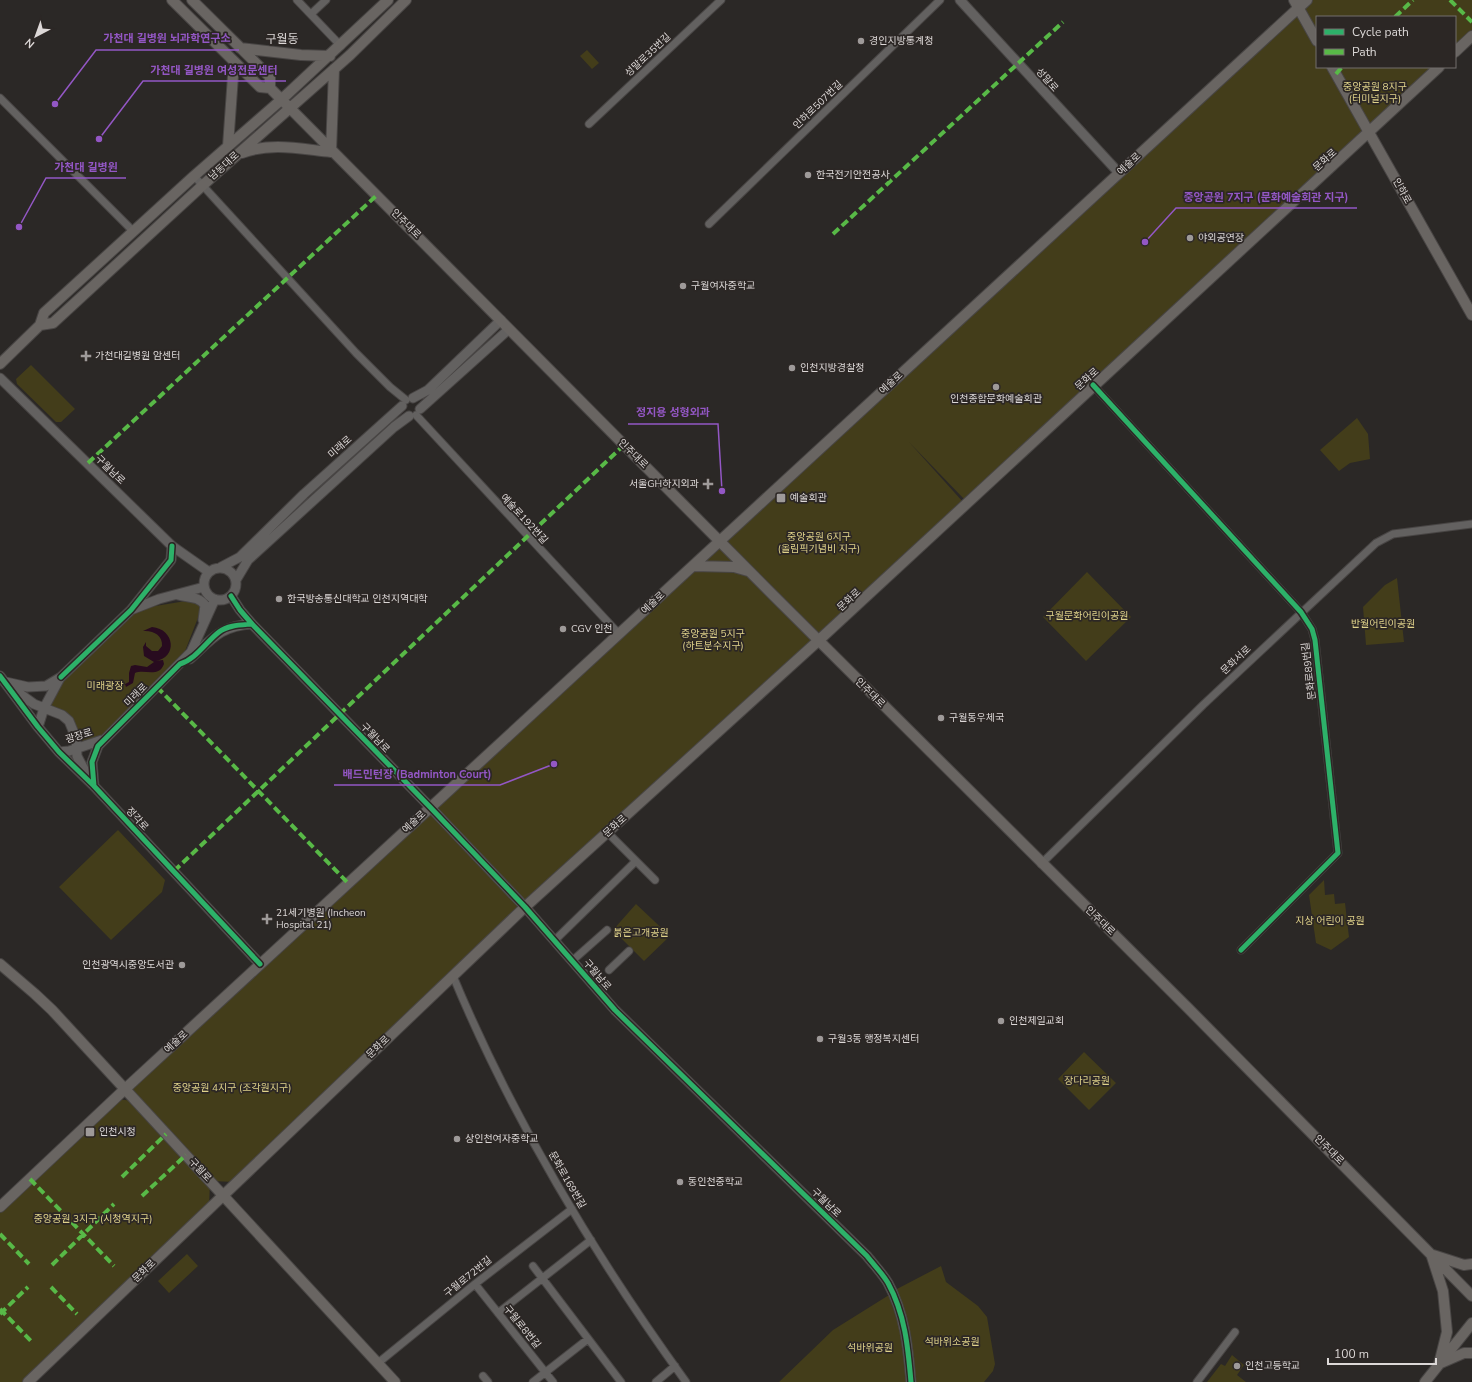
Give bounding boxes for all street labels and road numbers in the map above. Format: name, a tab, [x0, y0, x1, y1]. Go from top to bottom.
street label: 성말로35번길	[622, 30, 674, 80]
street label: 성말로	[1033, 65, 1061, 95]
street label: 인하로507번길	[790, 78, 846, 132]
street label: 문화로	[1310, 146, 1340, 174]
street label: 남동대로	[206, 148, 242, 184]
street label: 예술로	[1114, 149, 1144, 179]
street label: 인하로	[1389, 176, 1415, 206]
street label: 인주대로	[388, 206, 424, 242]
street label: 문화로	[1072, 365, 1102, 393]
street label: 예술로	[876, 368, 906, 398]
street label: 미래로	[325, 433, 355, 461]
street label: 인주대로	[615, 436, 651, 472]
street label: 구월남로	[92, 452, 128, 488]
street label: 예술로192번길	[497, 491, 551, 547]
street label: 문화로	[834, 585, 864, 615]
street label: 예술로	[638, 588, 668, 618]
street label: 문화로89번길	[1299, 641, 1319, 701]
street label: 문화서로	[1218, 642, 1254, 678]
street label: 인주대로	[852, 675, 888, 711]
street label: 미래로	[121, 680, 151, 710]
street label: 구월남로	[357, 720, 393, 756]
street label: 광장로	[64, 725, 94, 747]
street label: 정각로	[122, 804, 152, 834]
street label: 예술로	[399, 807, 429, 837]
street label: 문화로	[600, 812, 630, 840]
street label: 인주대로	[1082, 903, 1118, 939]
street label: 구월남로	[580, 957, 614, 993]
street label: 예술로	[161, 1027, 191, 1057]
street label: 문화로	[363, 1032, 393, 1062]
street label: 인주대로	[1311, 1132, 1347, 1168]
street label: 문화로169번길	[545, 1149, 589, 1211]
street label: 구월로	[185, 1155, 215, 1185]
street label: 구월남로	[808, 1185, 844, 1221]
street label: 구월로72번길	[441, 1253, 495, 1301]
street label: 문화로	[129, 1256, 159, 1286]
street label: 구월로8번길	[500, 1302, 544, 1352]

